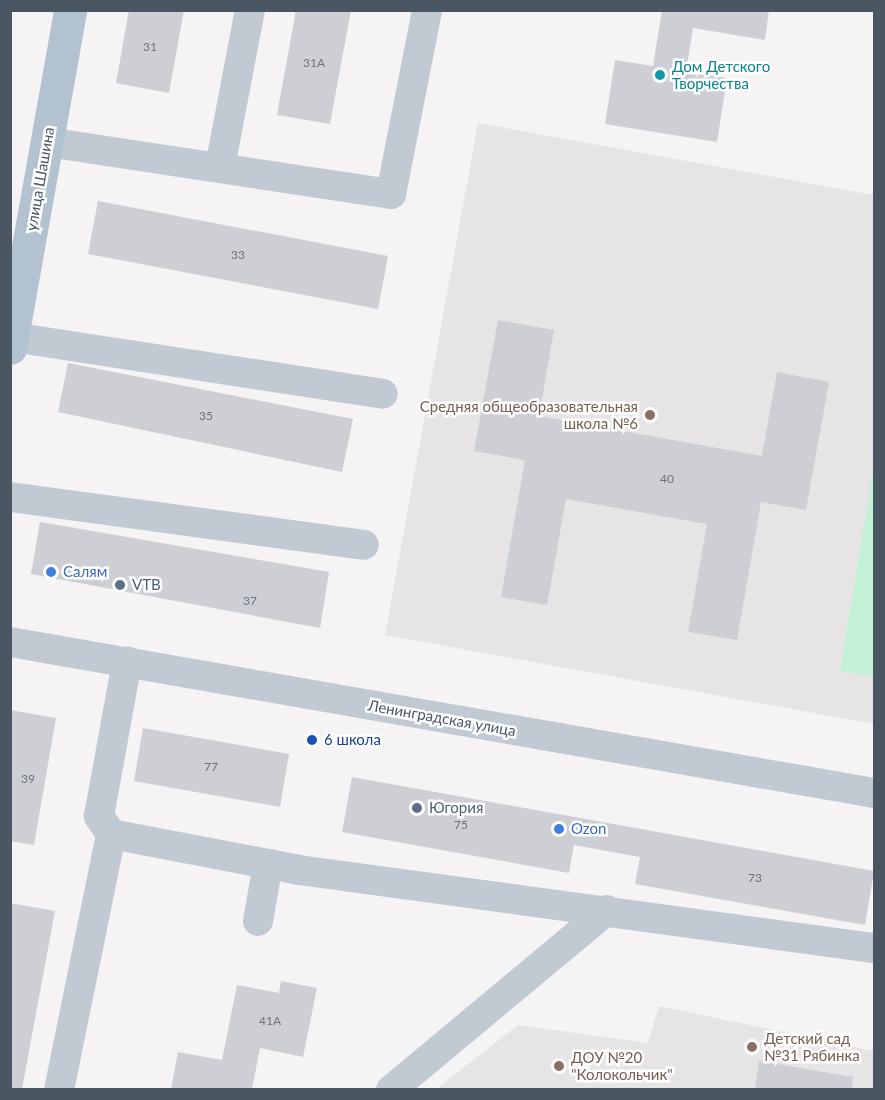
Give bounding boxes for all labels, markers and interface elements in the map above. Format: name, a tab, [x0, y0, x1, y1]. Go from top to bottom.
house number: 31	[143, 40, 157, 54]
house number: 31А	[303, 56, 325, 70]
place label: Дом Детского Творчества	[672, 57, 770, 92]
marker: Дом Детского Творчества	[653, 68, 667, 82]
street label: улица Шашина	[22, 126, 58, 232]
house number: 33	[231, 248, 245, 262]
place label: Средняя общеобразовательная школа №6	[420, 397, 638, 432]
marker: Средняя общеобразовательная школа №6	[643, 408, 657, 422]
house number: 35	[199, 409, 213, 423]
house number: 40	[660, 472, 674, 486]
place label: Салям	[63, 563, 107, 581]
marker: Салям	[44, 565, 58, 579]
place label: VTB	[132, 576, 161, 594]
marker: VTB	[113, 578, 127, 592]
house number: 37	[243, 594, 257, 608]
street label: Ленинградская улица	[367, 696, 517, 740]
place label: 6 школа	[324, 731, 381, 749]
marker: 6 школа	[305, 733, 319, 747]
house number: 77	[204, 760, 218, 774]
house number: 39	[21, 772, 35, 786]
place label: Югория	[429, 799, 483, 817]
marker: Югория	[410, 801, 424, 815]
house number: 75	[454, 818, 468, 832]
place label: Ozon	[571, 820, 606, 838]
marker: Ozon	[552, 822, 566, 836]
house number: 73	[748, 871, 762, 885]
house number: 41А	[259, 1014, 281, 1028]
place label: Детский сад №31 Рябинка	[764, 1029, 860, 1064]
marker: Детский сад №31 Рябинка	[745, 1040, 759, 1054]
place label: ДОУ №20 "Колокольчик"	[571, 1048, 673, 1083]
marker: ДОУ №20 "Колокольчик"	[552, 1059, 566, 1073]

